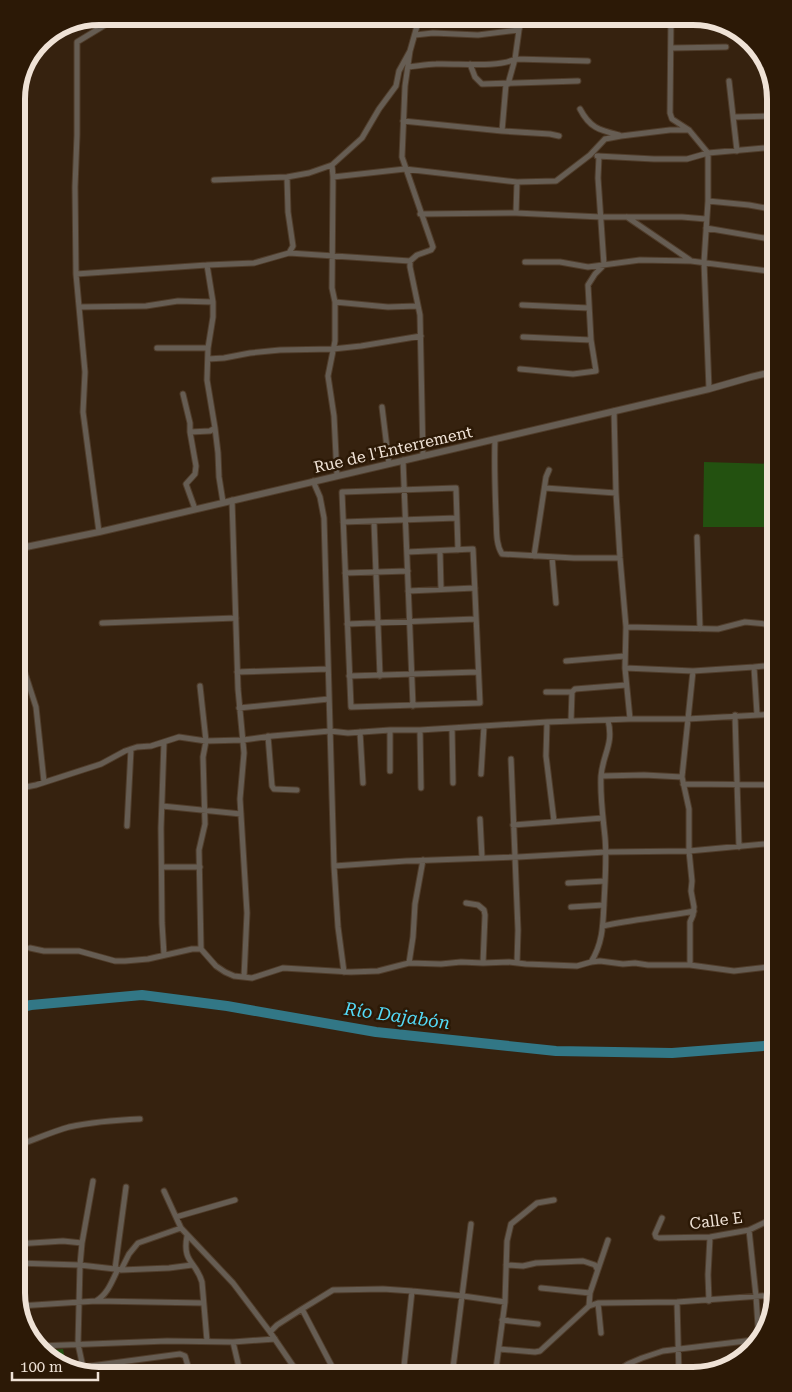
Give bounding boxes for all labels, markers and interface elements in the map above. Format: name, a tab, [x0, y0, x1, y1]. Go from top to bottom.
street label: Rue de l'Enterrement	[312, 422, 474, 477]
water label: Río Dajabón	[342, 998, 451, 1033]
street label: Calle E	[689, 1208, 744, 1233]
scale bar	[12, 1350, 99, 1382]
text: 100 m	[20, 1358, 63, 1376]

